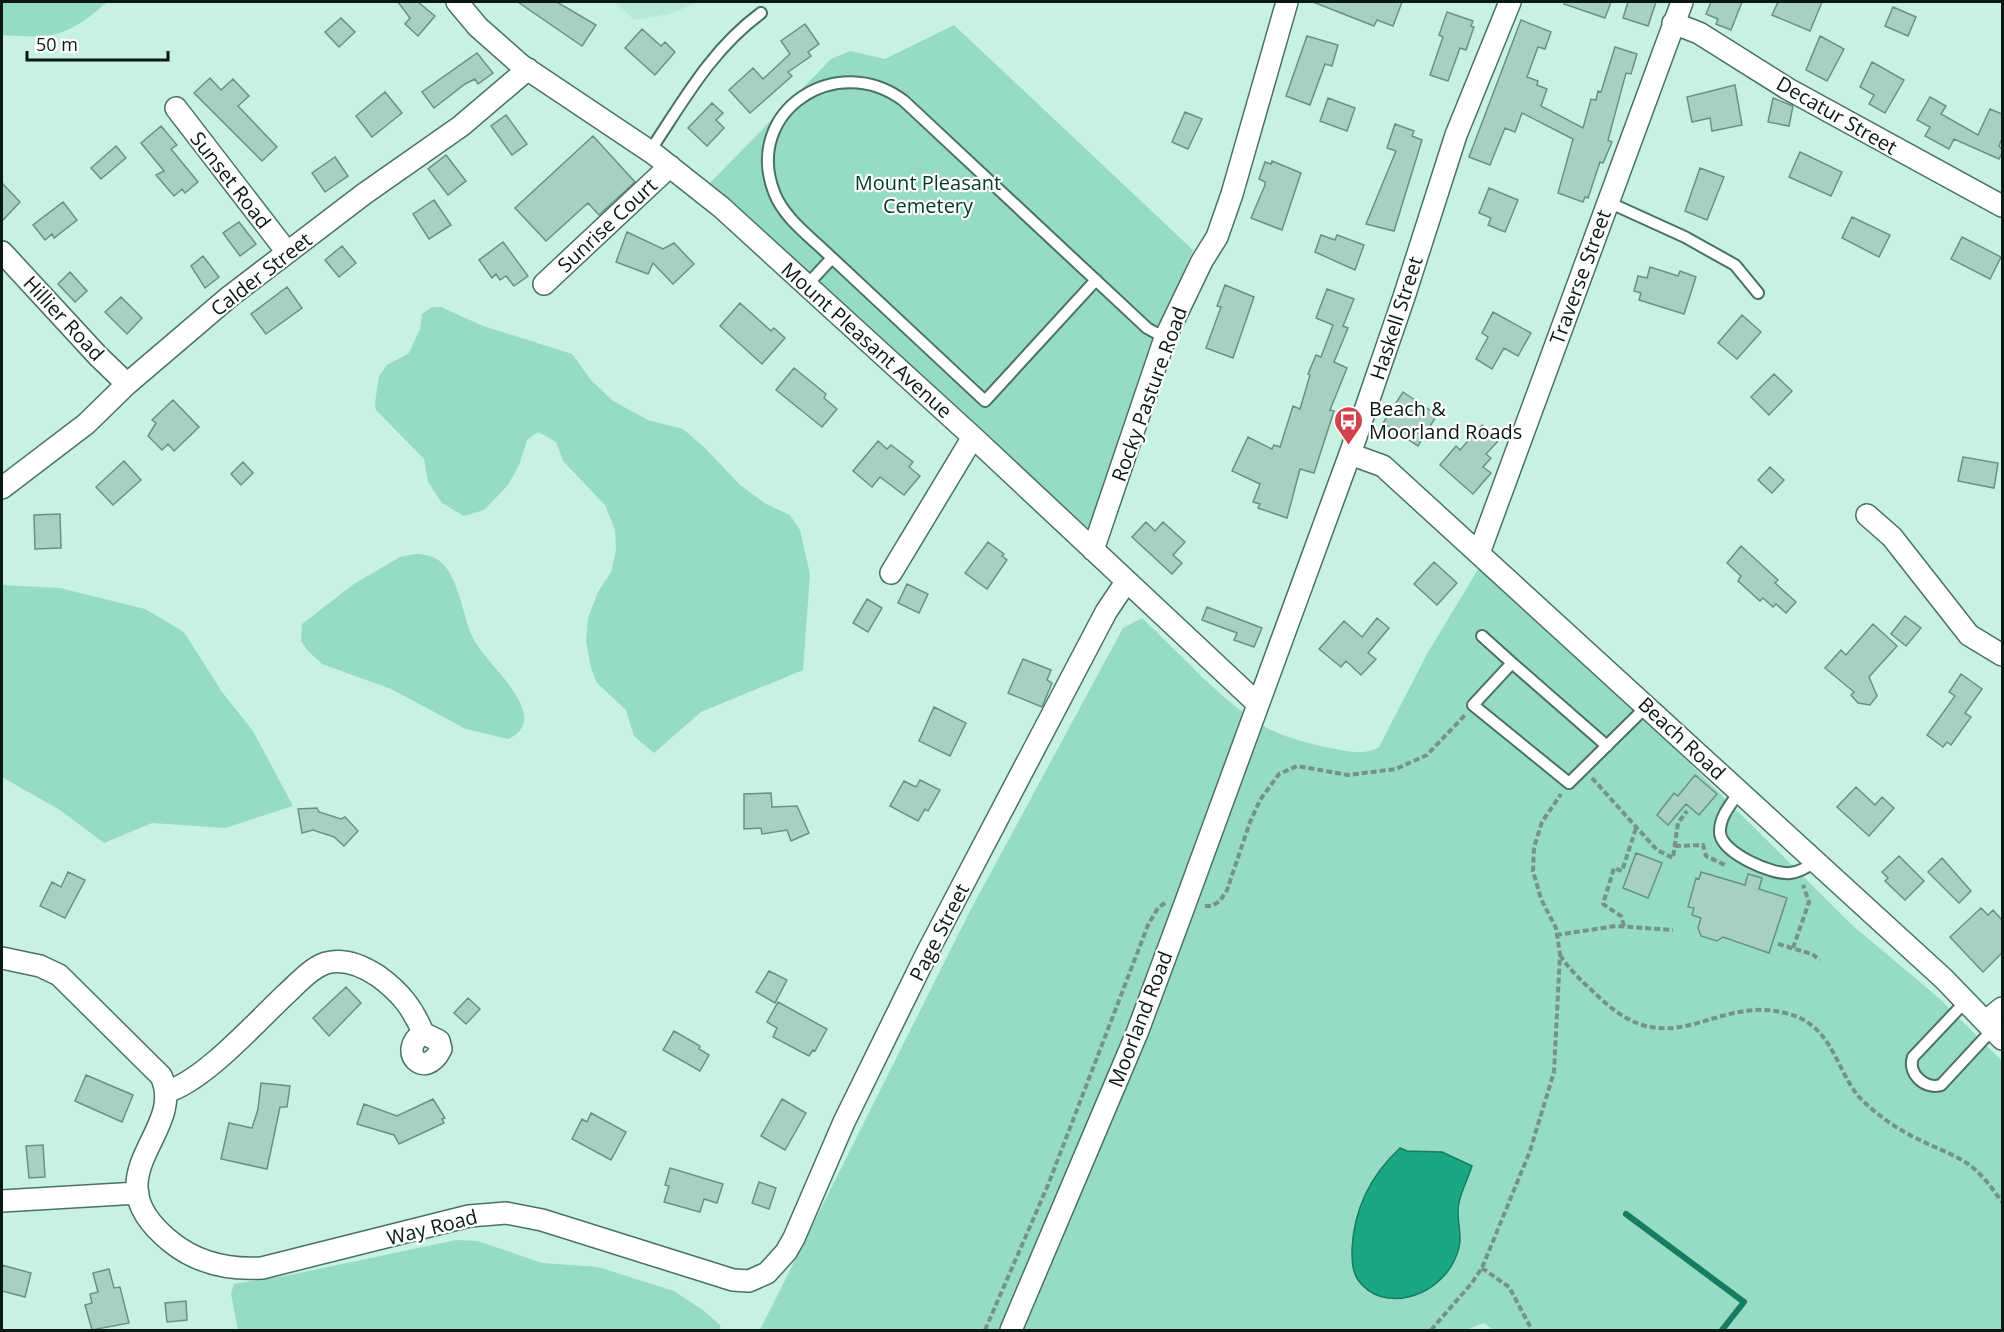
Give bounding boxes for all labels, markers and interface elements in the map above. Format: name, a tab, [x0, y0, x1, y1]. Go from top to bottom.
scale bar	[27, 24, 168, 62]
text: 50 m	[36, 32, 78, 56]
street label: Decatur Street	[1772, 70, 1902, 160]
street label: Sunset Road	[185, 126, 277, 234]
park label: Mount Pleasant Cemetery	[855, 169, 1001, 219]
street label: Sunrise Court	[551, 172, 663, 278]
street label: Traverse Street	[1543, 206, 1617, 348]
street label: Calder Street	[205, 226, 317, 322]
street label: Haskell Street	[1363, 253, 1429, 383]
street label: Mount Pleasant Avenue	[776, 256, 958, 424]
street label: Hillier Road	[18, 270, 110, 366]
street label: Rocky Pasture Road	[1105, 303, 1193, 485]
place label: Beach & Moorland Roads	[1369, 395, 1522, 445]
bus stop icon: Beach & Moorland Roads	[1332, 404, 1364, 446]
street label: Beach Road	[1633, 691, 1731, 785]
street label: Page Street	[903, 879, 975, 985]
street label: Moorland Road	[1102, 947, 1178, 1091]
street label: Way Road	[384, 1203, 480, 1251]

